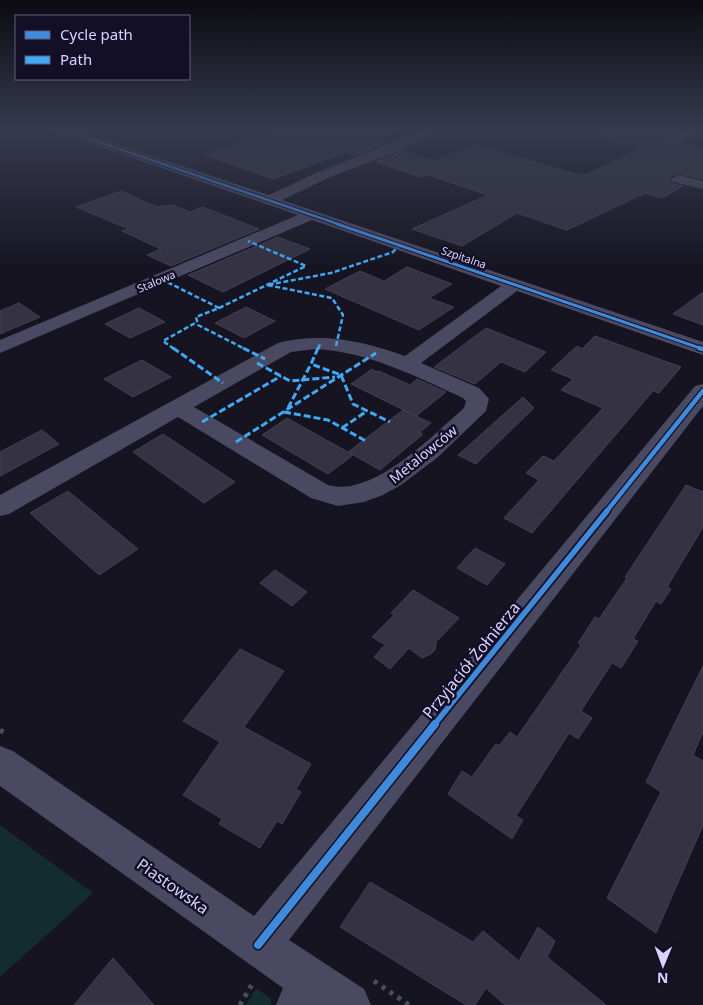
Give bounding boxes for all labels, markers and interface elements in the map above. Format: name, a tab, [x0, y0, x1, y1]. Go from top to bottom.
legend	[15, 15, 190, 80]
text: Cycle path	[60, 24, 133, 44]
text: Path	[60, 49, 92, 69]
street label: Szpitalna	[439, 242, 489, 272]
street label: Stalowa	[135, 266, 177, 296]
street label: Metalowców	[385, 421, 461, 487]
street label: Przyjaciół Żołnierza	[417, 597, 525, 723]
street label: Piastowska	[133, 853, 213, 919]
north arrow	[638, 940, 688, 990]
text: N	[657, 969, 669, 988]

